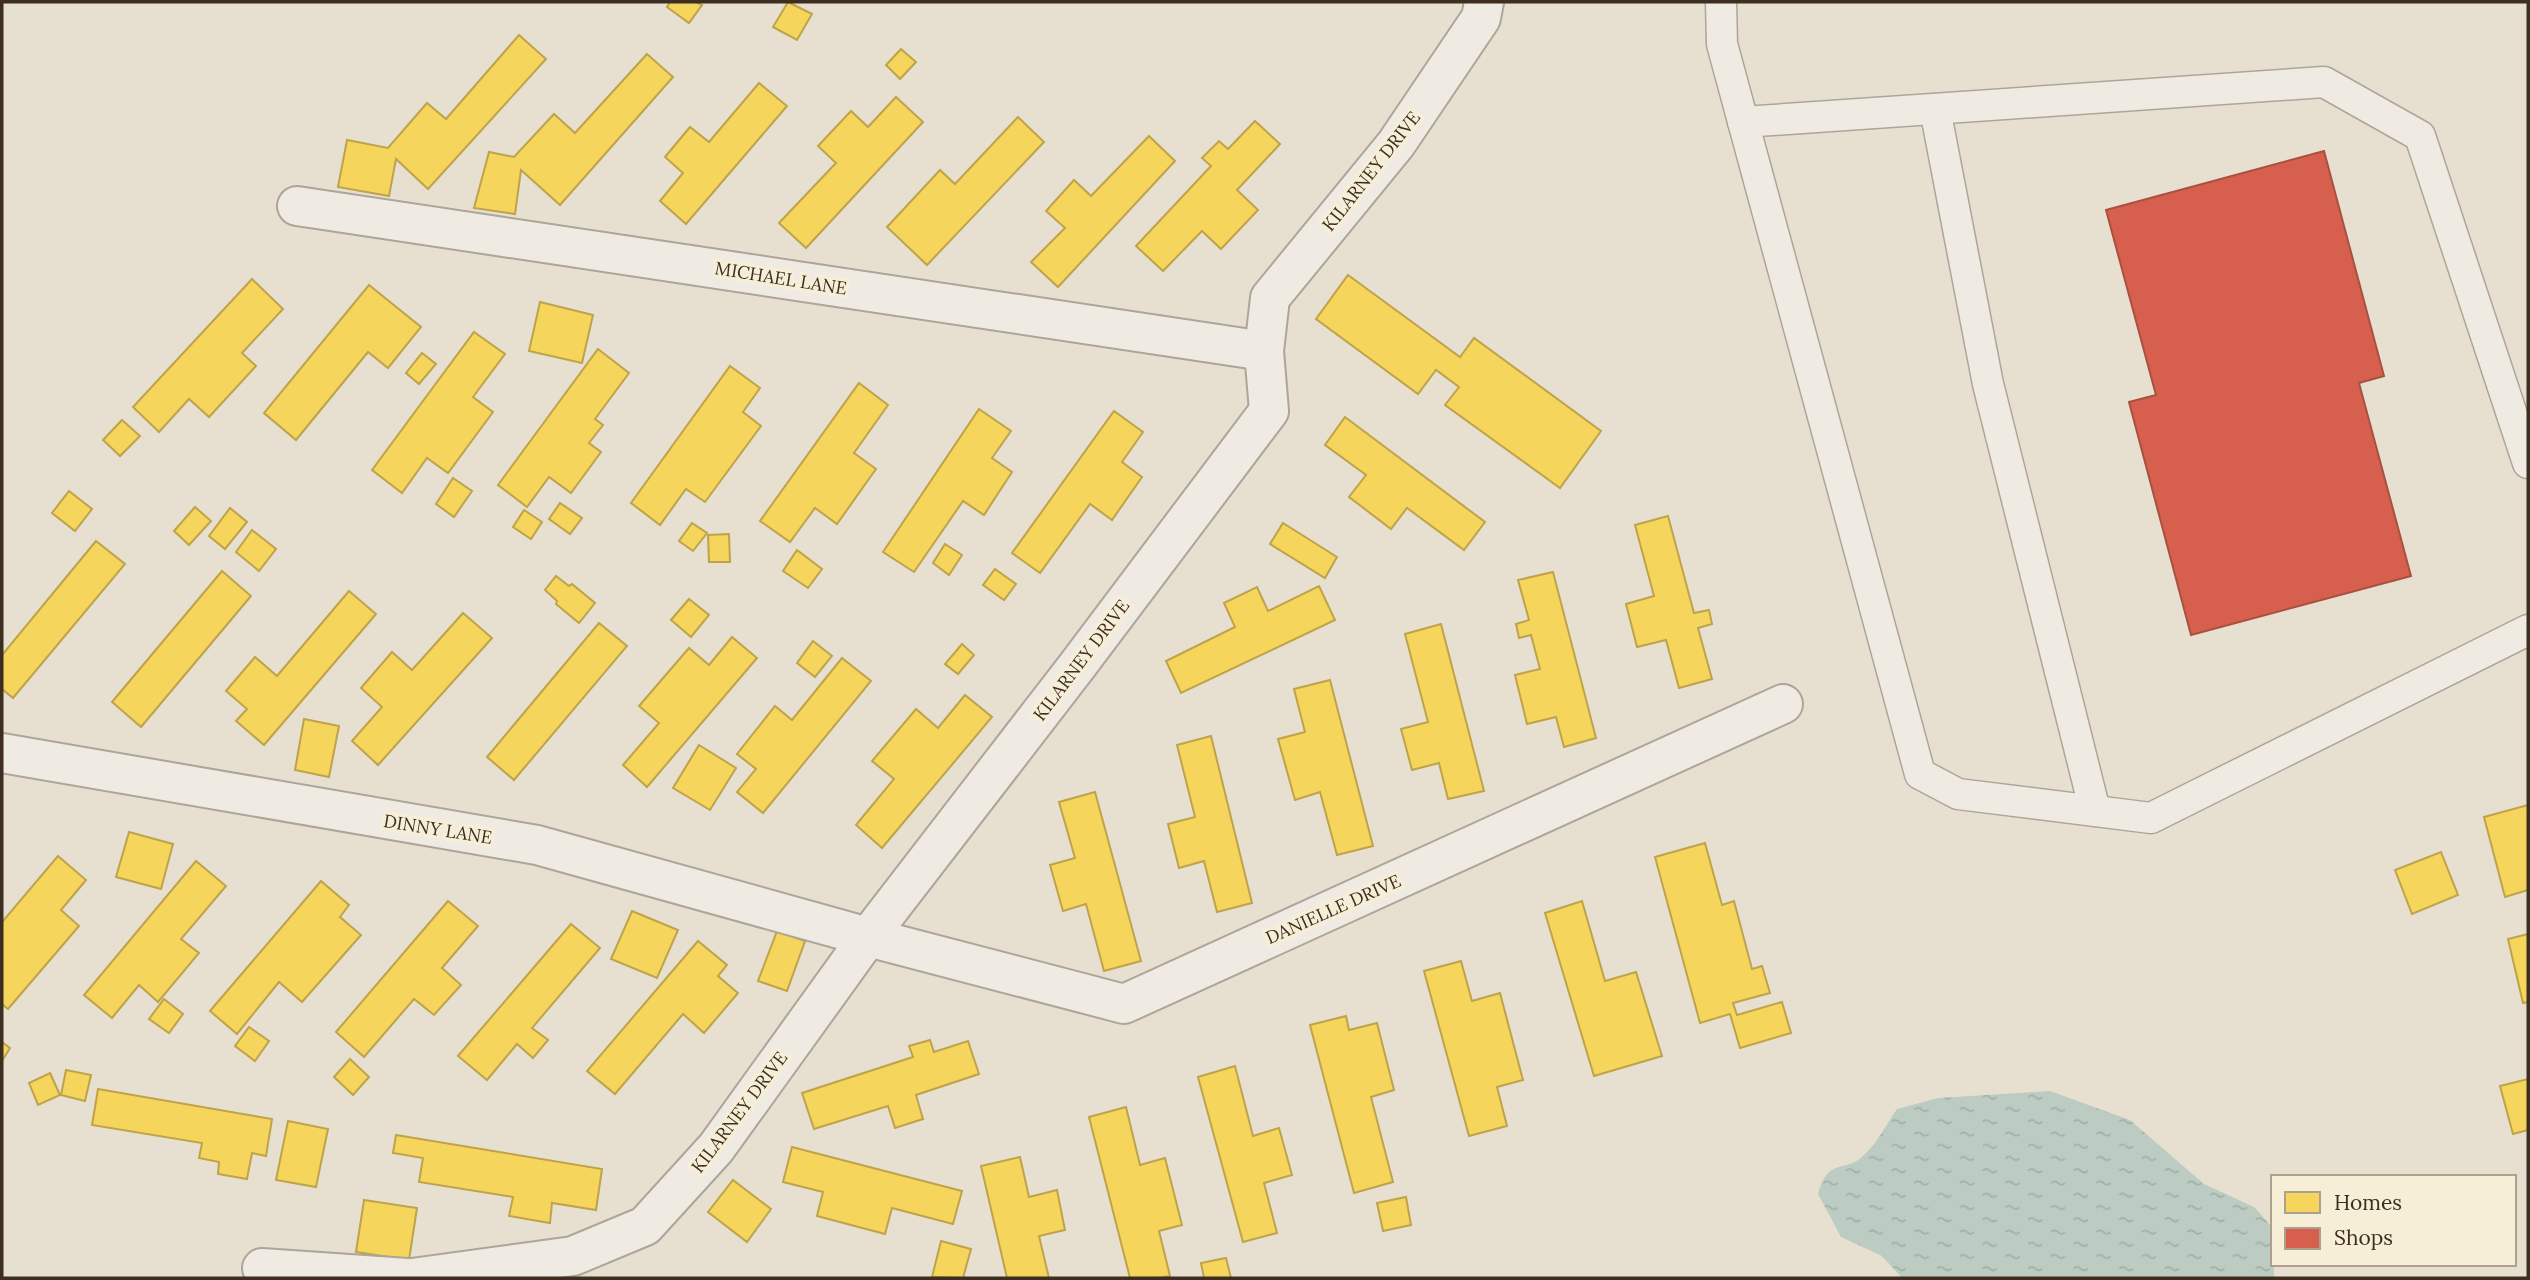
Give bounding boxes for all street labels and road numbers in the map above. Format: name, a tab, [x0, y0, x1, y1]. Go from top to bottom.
street label: KILARNEY DRIVE	[1317, 106, 1425, 236]
street label: MICHAEL LANE	[713, 256, 849, 300]
street label: KILARNEY DRIVE	[1028, 595, 1134, 725]
street label: DINNY LANE	[382, 809, 494, 849]
street label: DANIELLE DRIVE	[1262, 869, 1404, 949]
street label: KILARNEY DRIVE	[686, 1047, 792, 1177]

